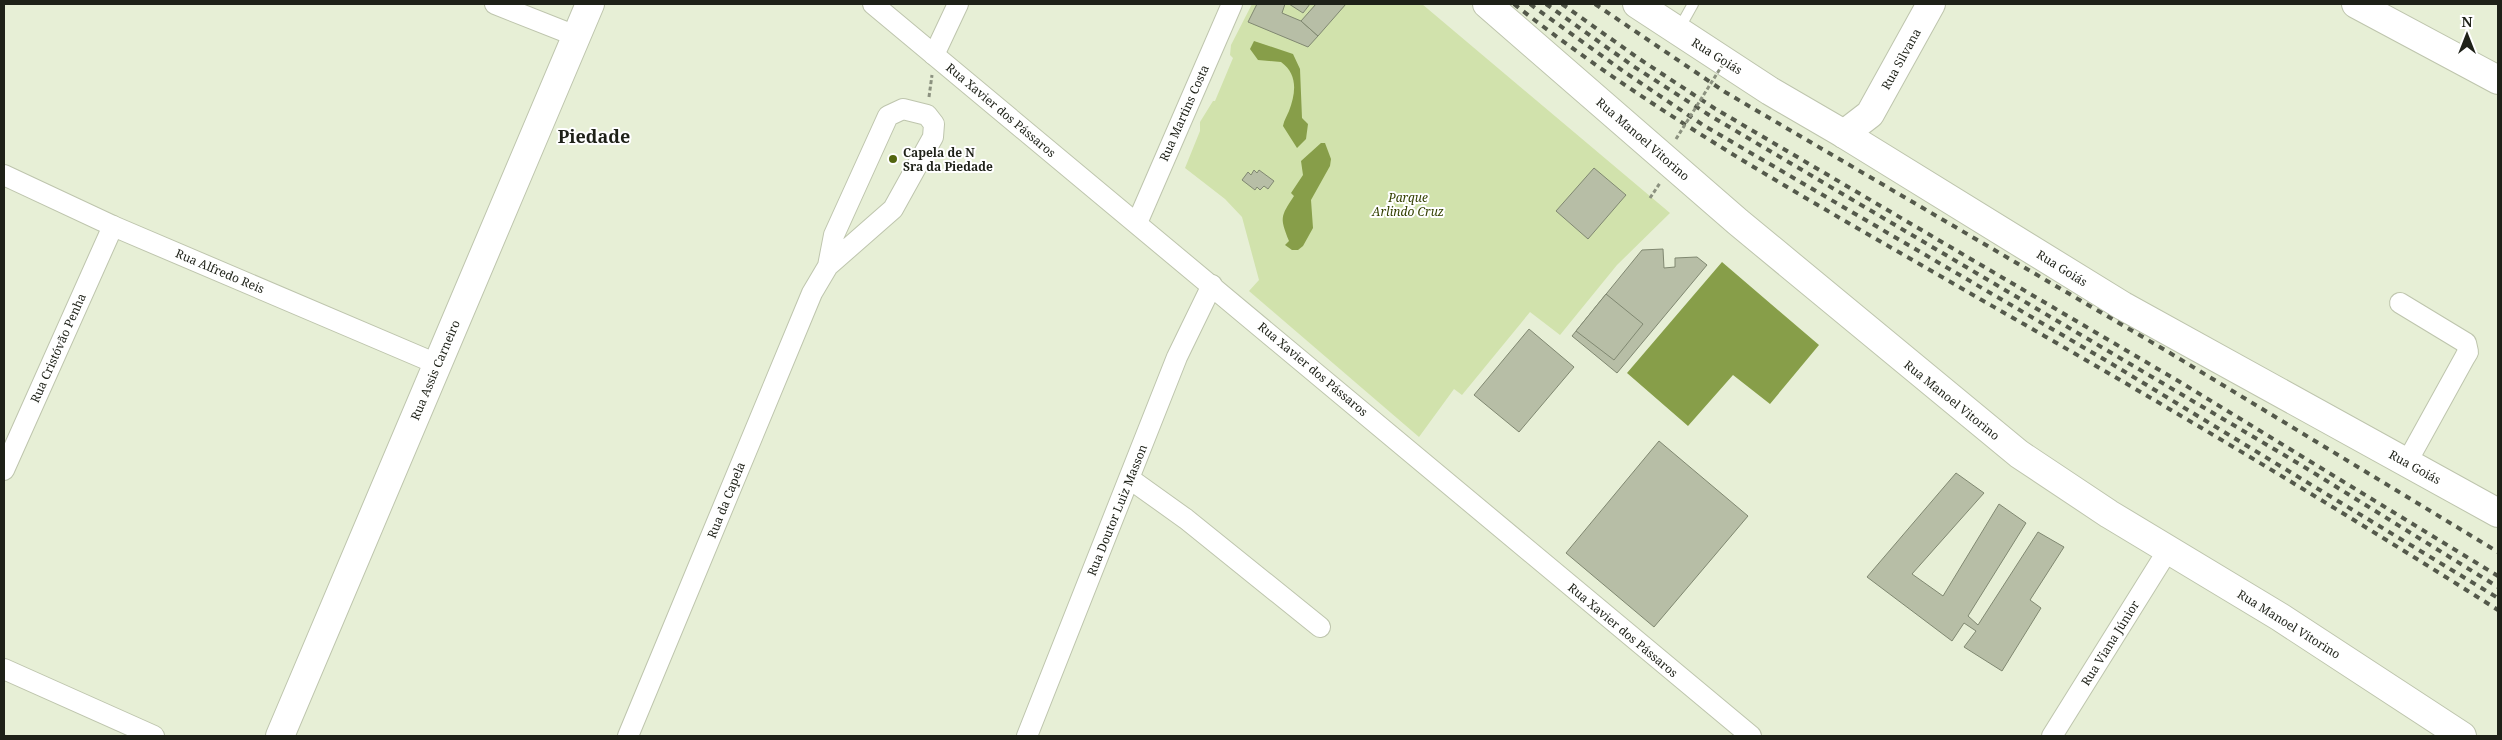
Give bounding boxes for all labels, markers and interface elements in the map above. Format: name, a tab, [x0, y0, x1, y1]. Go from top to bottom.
north arrow	[2442, 10, 2492, 60]
text: N	[2461, 12, 2473, 31]
street label: Rua Silvana	[1877, 25, 1925, 93]
street label: Rua Goiás	[1688, 34, 1746, 78]
street label: Rua Xavier dos Pássaros	[943, 59, 1059, 161]
street label: Rua Martins Costa	[1155, 62, 1213, 164]
street label: Rua Manoel Vitorino	[1593, 94, 1693, 184]
district label: Piedade	[558, 124, 630, 148]
place label: Capela de N Sra da Piedade	[903, 144, 993, 175]
marker: Capela de N Sra da Piedade	[887, 153, 899, 165]
park label: Parque Arlindo Cruz	[1371, 189, 1444, 220]
street label: Rua Alfredo Reis	[173, 245, 267, 297]
street label: Rua Goiás	[2033, 246, 2091, 290]
street label: Rua Cristóvão Penha	[26, 290, 90, 406]
street label: Rua Assis Carneiro	[406, 317, 464, 423]
street label: Rua Xavier dos Pássaros	[1255, 318, 1371, 420]
street label: Rua Manoel Vitorino	[1901, 356, 2003, 444]
street label: Rua Doutor Luiz Masson	[1083, 442, 1151, 578]
street label: Rua Goiás	[2386, 446, 2444, 488]
street label: Rua da Capela	[703, 459, 749, 541]
street label: Rua Xavier dos Pássaros	[1565, 579, 1681, 681]
street label: Rua Manoel Vitorino	[2234, 585, 2344, 663]
street label: Rua Viana Júnior	[2077, 597, 2143, 689]

